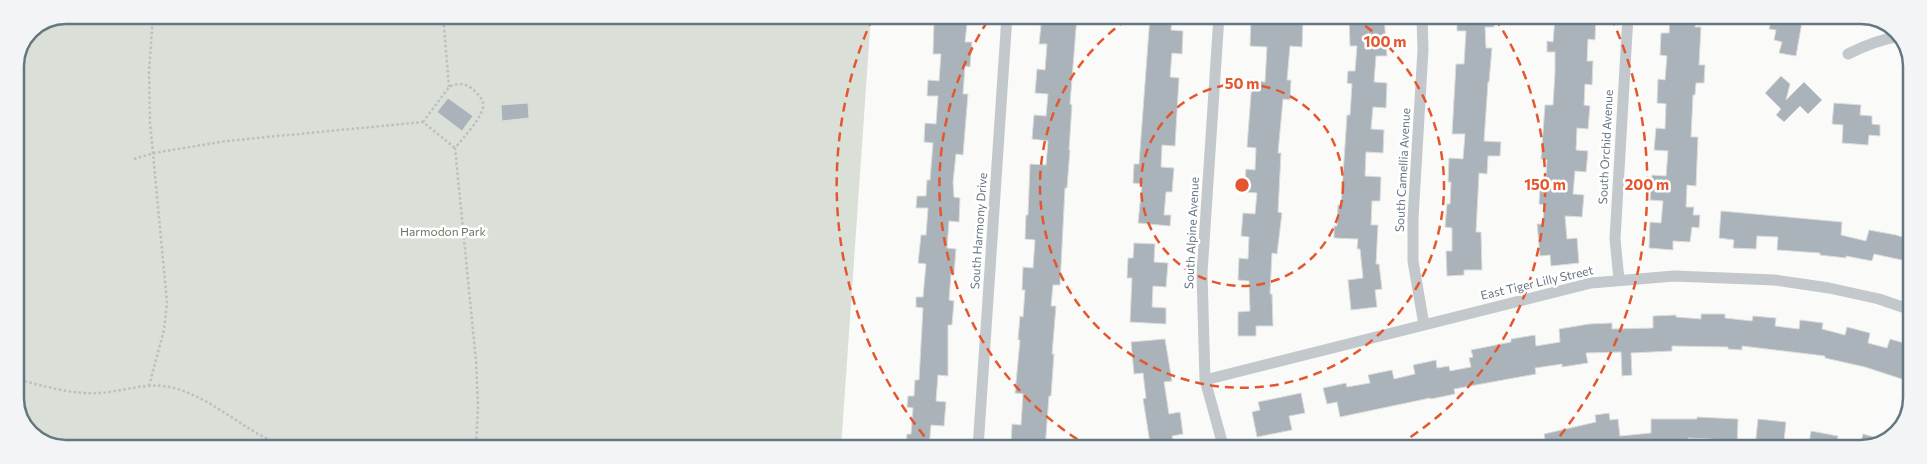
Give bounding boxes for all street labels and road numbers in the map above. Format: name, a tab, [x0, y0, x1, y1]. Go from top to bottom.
street label: South Orchid Avenue	[1595, 89, 1615, 205]
street label: South Camellia Avenue	[1392, 108, 1412, 232]
street label: South Harmony Drive	[967, 172, 989, 290]
street label: South Alpine Avenue	[1181, 177, 1201, 289]
street label: East Tiger Lilly Street	[1479, 262, 1594, 302]

